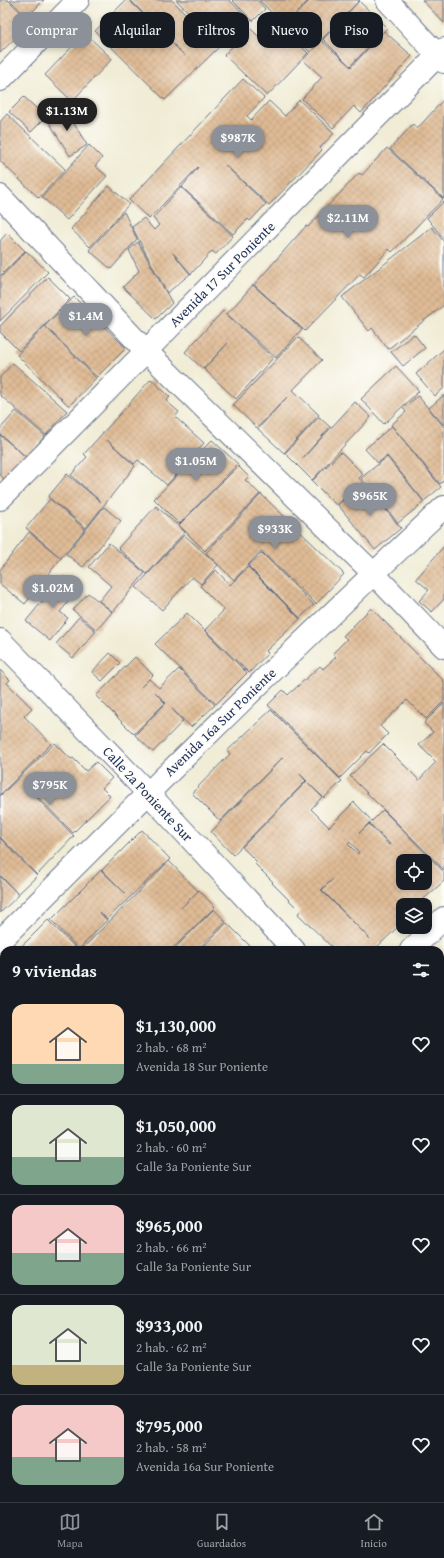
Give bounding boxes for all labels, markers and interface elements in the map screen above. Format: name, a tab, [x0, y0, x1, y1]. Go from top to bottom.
chip: Comprar	[12, 12, 92, 48]
chip: Alquilar	[100, 12, 175, 48]
chip: Filtros	[183, 12, 249, 48]
chip: Nuevo	[257, 12, 322, 48]
chip: Piso	[330, 12, 383, 48]
pin: $1.13M	[34, 98, 100, 132]
text: $1.13M	[46, 101, 88, 120]
pin: $987K	[210, 125, 266, 159]
text: $987K	[220, 128, 256, 147]
pin: $2.11M	[315, 205, 381, 239]
text: $2.11M	[327, 208, 369, 227]
street label: Avenida 17 Sur Poniente	[165, 216, 280, 331]
pin: $1.4M	[58, 303, 114, 337]
text: $1.4M	[68, 306, 104, 325]
pin: $1.05M	[163, 448, 229, 482]
text: $1.05M	[175, 451, 217, 470]
pin: $965K	[342, 483, 398, 517]
text: $965K	[352, 486, 388, 505]
pin: $933K	[247, 516, 303, 550]
text: $933K	[257, 519, 293, 538]
pin: $1.02M	[20, 575, 86, 609]
text: $1.02M	[32, 578, 74, 597]
street label: Avenida 16a Sur Poniente	[160, 663, 281, 781]
street label: Calle 2a Poniente Sur	[98, 742, 198, 846]
pin: $795K	[22, 772, 78, 806]
text: $795K	[32, 775, 68, 794]
map controls	[396, 854, 432, 934]
button: locate	[396, 854, 432, 890]
button: layers	[396, 898, 432, 934]
text: 9 viviendas	[12, 958, 97, 983]
icon: filters	[410, 959, 432, 981]
text: $1,130,000	[136, 1013, 216, 1038]
icon: home	[44, 1020, 92, 1068]
icon: heart	[410, 1033, 432, 1055]
text: 2 hab. · 68 m²	[136, 1038, 207, 1057]
text: Avenida 18 Sur Poniente	[136, 1057, 268, 1076]
text: $1,050,000	[136, 1113, 216, 1138]
icon: home	[44, 1121, 92, 1169]
icon: heart	[410, 1134, 432, 1156]
text: 2 hab. · 60 m²	[136, 1138, 207, 1157]
text: Calle 3a Poniente Sur	[136, 1157, 251, 1176]
text: $965,000	[136, 1213, 202, 1238]
icon: home	[44, 1221, 92, 1269]
icon: heart	[410, 1234, 432, 1256]
text: 2 hab. · 66 m²	[136, 1238, 207, 1257]
text: Calle 3a Poniente Sur	[136, 1257, 251, 1276]
text: $933,000	[136, 1313, 202, 1338]
icon: home	[44, 1321, 92, 1369]
icon: heart	[410, 1334, 432, 1356]
text: 2 hab. · 62 m²	[136, 1338, 207, 1357]
text: Calle 3a Poniente Sur	[136, 1357, 251, 1376]
text: $795,000	[136, 1413, 202, 1438]
icon: home	[44, 1421, 92, 1469]
icon: heart	[410, 1434, 432, 1456]
text: 2 hab. · 58 m²	[136, 1438, 207, 1457]
text: Avenida 16a Sur Poniente	[136, 1457, 274, 1476]
tab: Mapa	[57, 1511, 83, 1551]
tab: Guardados	[197, 1511, 246, 1551]
tab: Inicio	[361, 1511, 387, 1551]

